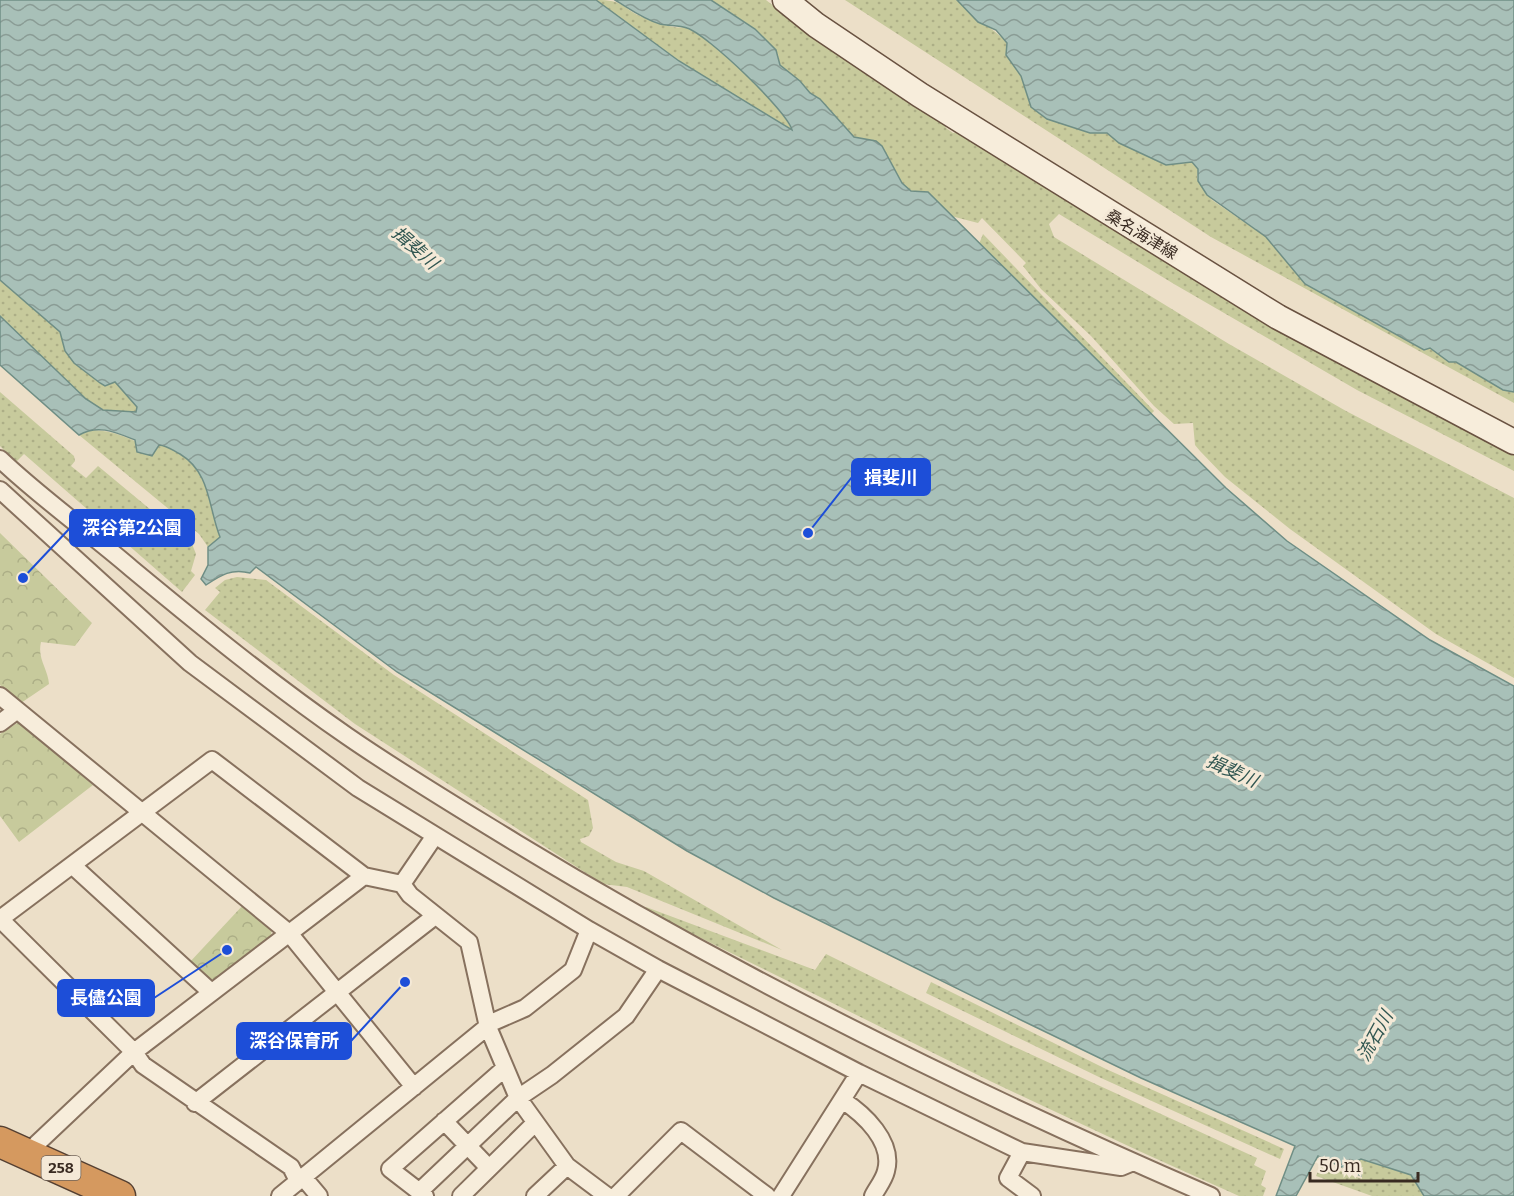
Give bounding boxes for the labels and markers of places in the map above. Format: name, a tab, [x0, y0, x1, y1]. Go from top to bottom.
callout: 揖斐川	[852, 459, 930, 495]
callout: 深谷第2公園	[70, 510, 194, 546]
callout: 長儘公園	[58, 980, 154, 1016]
callout: 深谷保育所	[237, 1023, 351, 1059]

